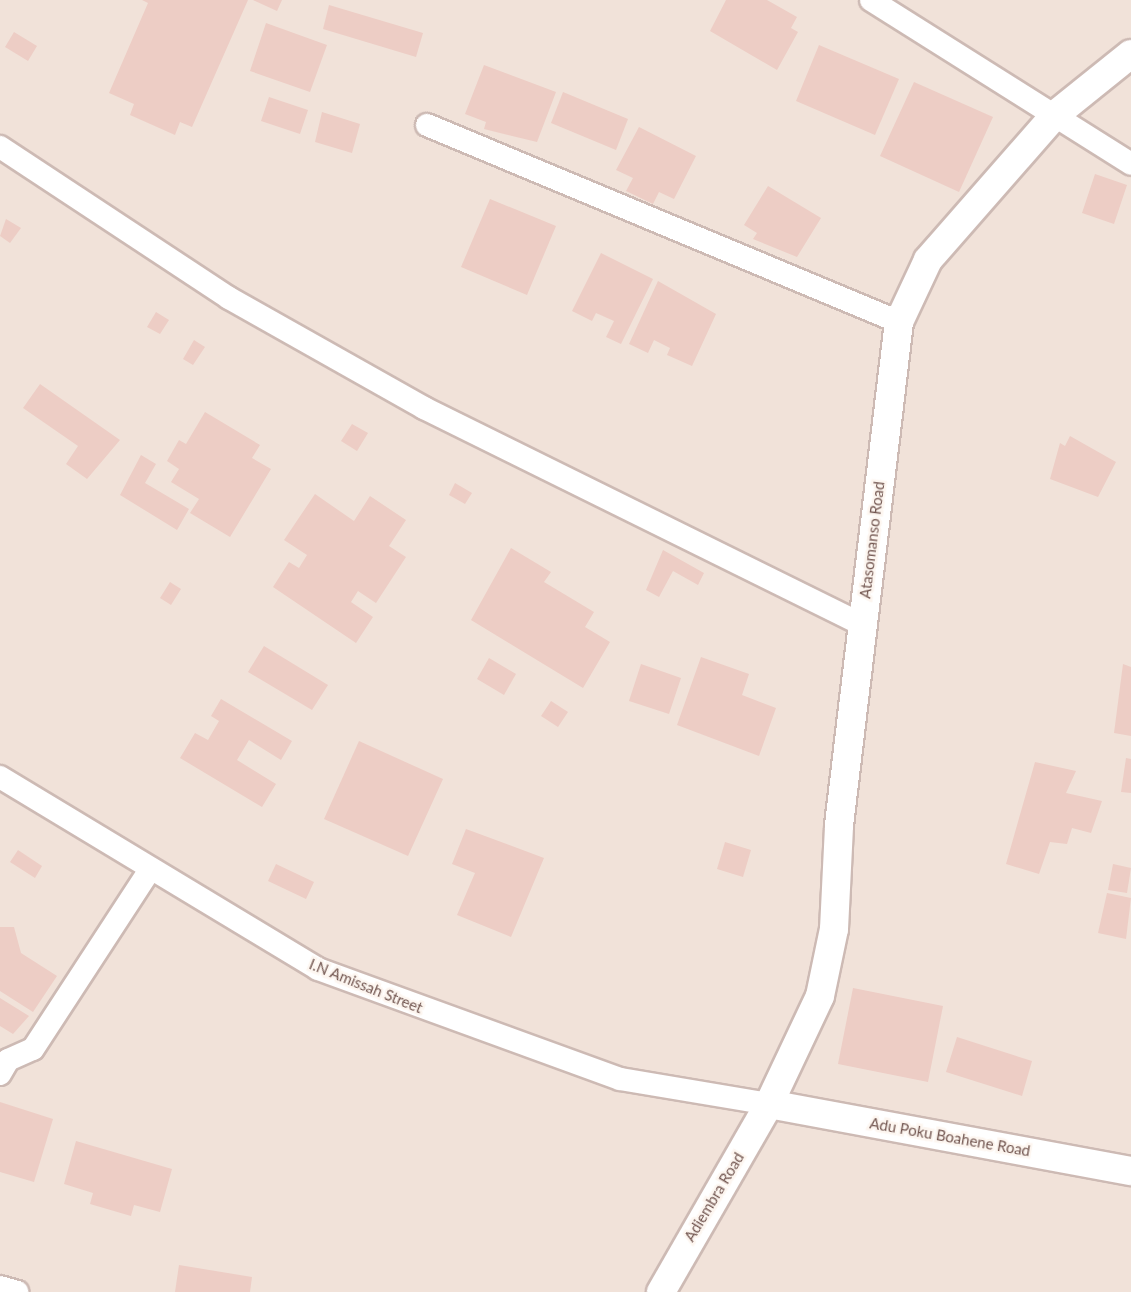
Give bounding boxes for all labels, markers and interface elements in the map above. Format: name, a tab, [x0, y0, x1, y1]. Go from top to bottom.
street label: Atasomanso Road	[856, 480, 888, 600]
street label: I.N Amissah Street	[306, 955, 426, 1017]
street label: Adu Poku Boahene Road	[868, 1114, 1032, 1160]
street label: Adiembra Road	[680, 1149, 748, 1245]

